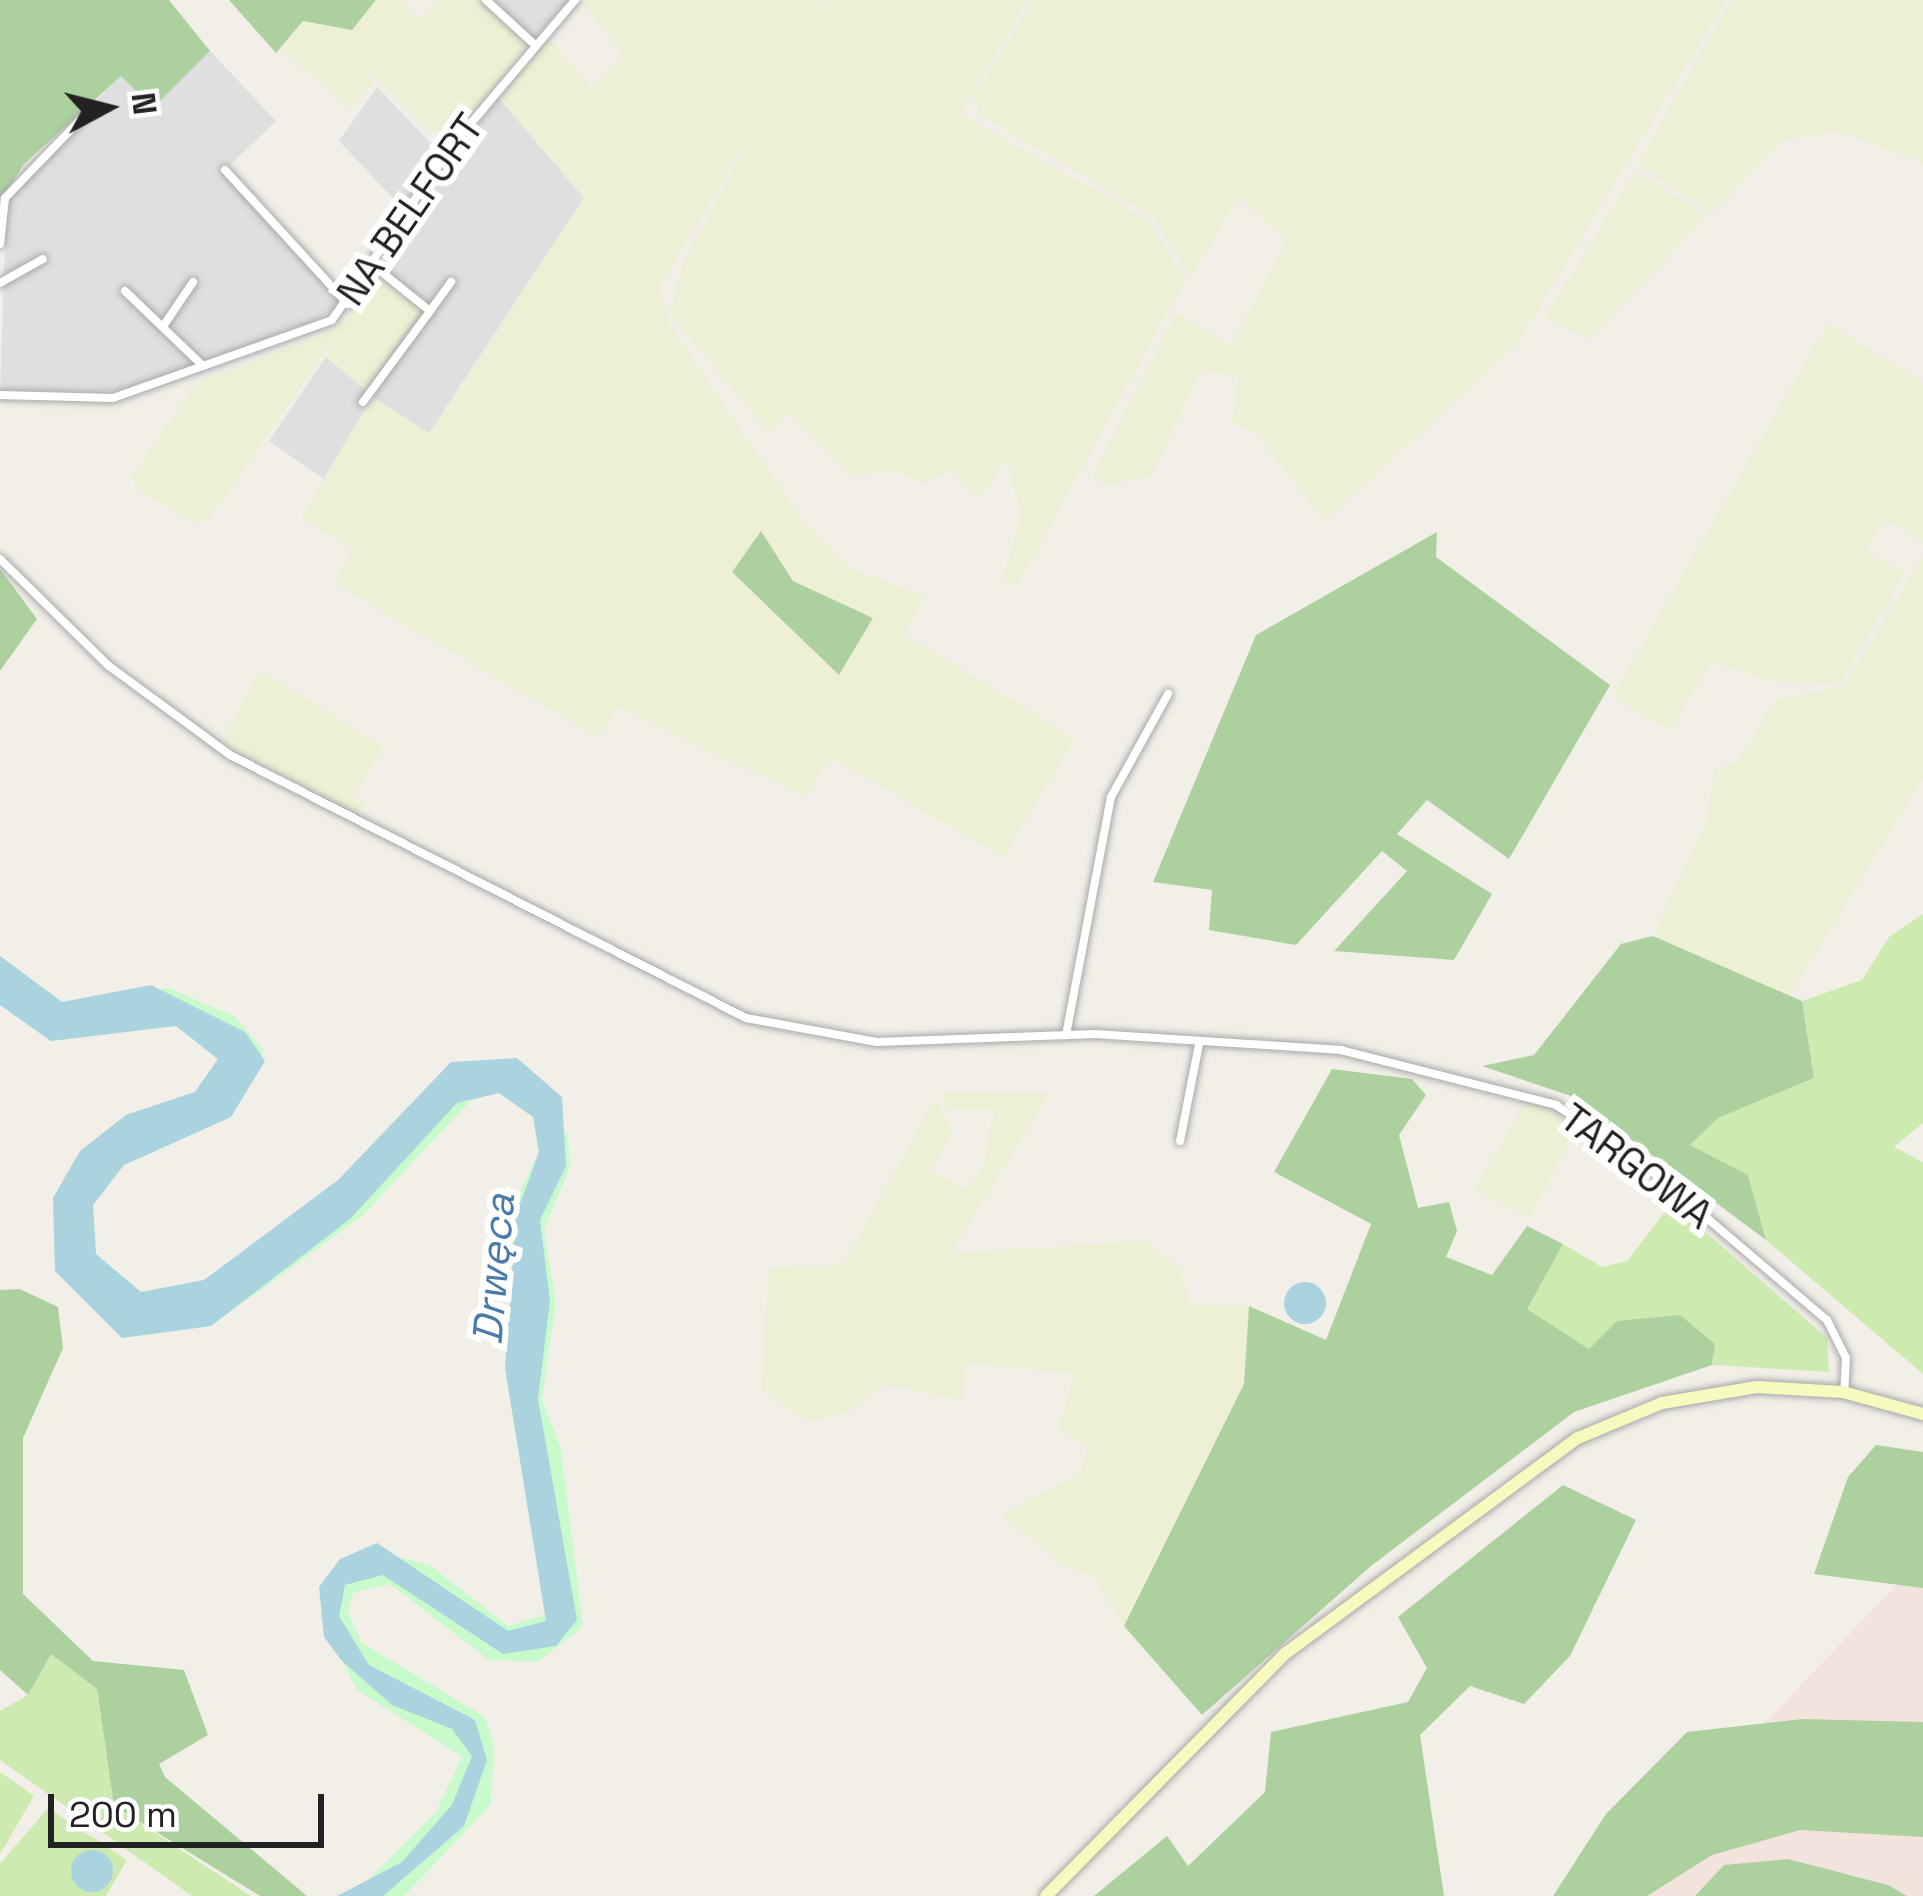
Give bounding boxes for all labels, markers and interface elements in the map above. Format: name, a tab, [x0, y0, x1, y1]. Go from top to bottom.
north arrow	[48, 48, 168, 168]
text: N	[122, 90, 166, 117]
street label: NA BELFORT	[328, 105, 494, 315]
street label: TARGOWA	[1551, 1095, 1721, 1239]
water label: Drwęca	[462, 1192, 526, 1346]
scale bar	[54, 1770, 330, 1844]
text: 200 m	[69, 1792, 177, 1838]

